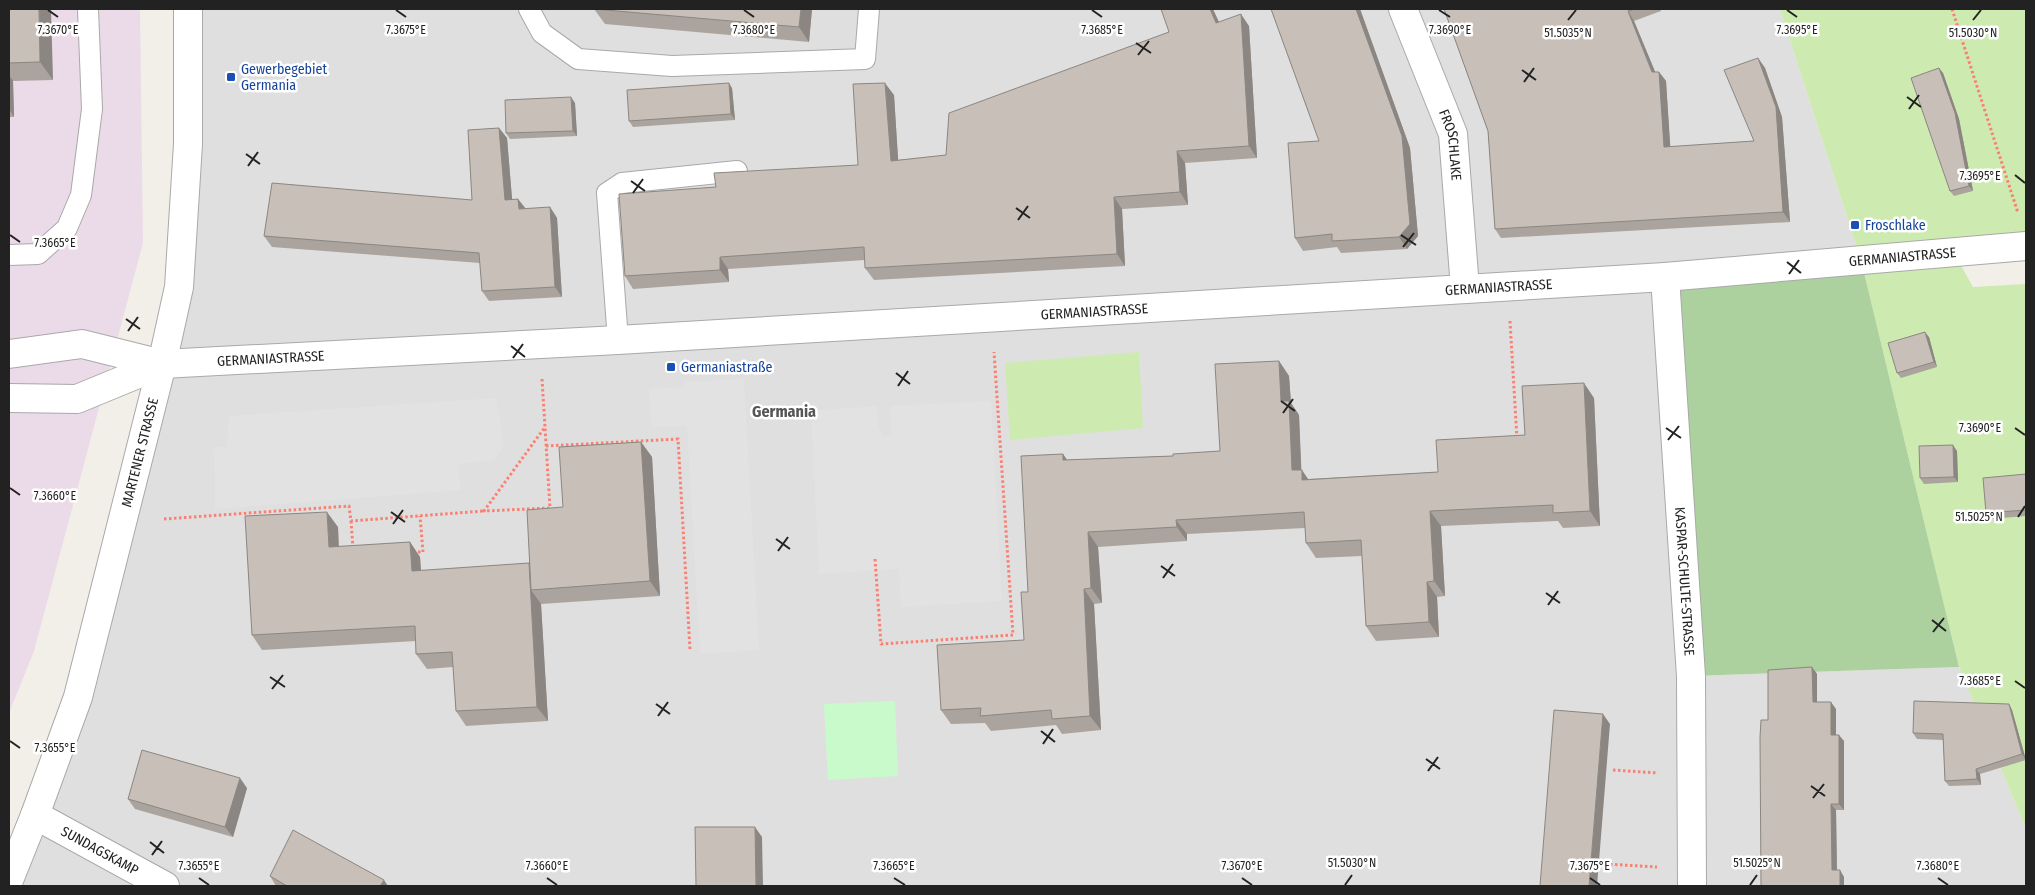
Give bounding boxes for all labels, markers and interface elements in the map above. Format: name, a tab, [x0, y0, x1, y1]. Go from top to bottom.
text: 7.3670°E	[38, 23, 79, 37]
text: 7.3675°E	[386, 23, 426, 37]
text: 7.3680°E	[733, 23, 776, 37]
text: 7.3685°E	[1081, 23, 1123, 37]
text: 7.3690°E	[1429, 23, 1471, 37]
text: 7.3695°E	[1776, 23, 1818, 37]
text: 51.5035°N	[1544, 26, 1592, 40]
text: 51.5030°N	[1949, 26, 1997, 40]
place label: Gewerbegebiet Germania	[241, 61, 327, 94]
marker: Gewerbegebiet Germania	[225, 71, 237, 83]
street label: FROSCHLAKE	[1435, 107, 1465, 182]
text: 7.3695°E	[1959, 169, 2001, 183]
place label: Froschlake	[1865, 217, 1926, 234]
marker: Froschlake	[1849, 219, 1861, 231]
text: 7.3665°E	[34, 236, 76, 250]
street label: GERMANIASTRASSE	[1848, 244, 1957, 270]
street label: GERMANIASTRASSE	[1444, 275, 1553, 299]
street label: GERMANIASTRASSE	[1040, 300, 1149, 323]
street label: GERMANIASTRASSE	[217, 347, 325, 370]
place label: Germaniastraße	[681, 359, 772, 376]
marker: Germaniastraße	[665, 361, 677, 373]
street label: MARTENER STRASSE	[118, 395, 162, 509]
district label: Germania	[752, 402, 816, 421]
text: 7.3690°E	[1959, 421, 2001, 435]
text: 7.3660°E	[34, 489, 77, 503]
street label: KASPAR-SCHULTE-STRASSE	[1671, 506, 1698, 657]
text: 51.5025°N	[1955, 510, 2003, 524]
text: 7.3685°E	[1959, 674, 2001, 688]
text: 7.3655°E	[35, 741, 76, 755]
street label: SUNDAGSKAMP	[58, 822, 142, 879]
text: 51.5030°N	[1328, 856, 1376, 870]
text: 51.5025°N	[1733, 856, 1781, 870]
text: 7.3655°E	[179, 859, 220, 873]
text: 7.3660°E	[526, 859, 569, 873]
text: 7.3665°E	[873, 859, 915, 873]
text: 7.3670°E	[1222, 859, 1263, 873]
text: 7.3675°E	[1570, 859, 1610, 873]
text: 7.3680°E	[1917, 859, 1960, 873]

